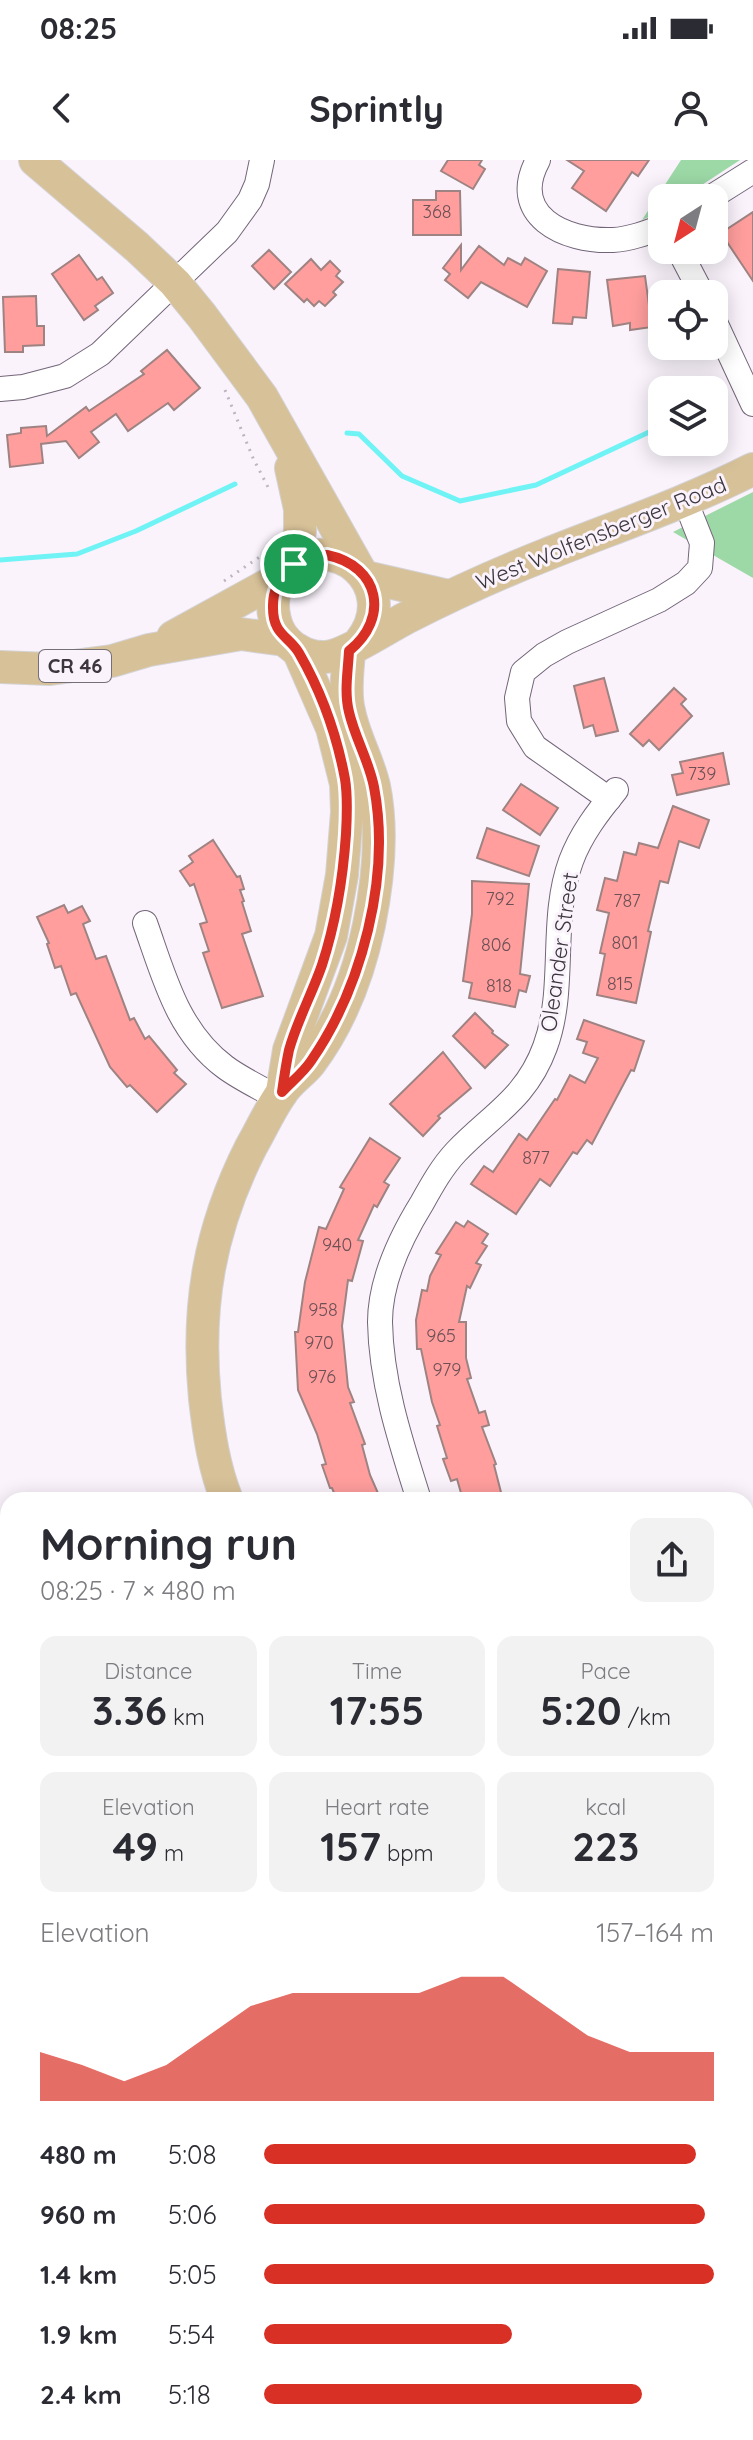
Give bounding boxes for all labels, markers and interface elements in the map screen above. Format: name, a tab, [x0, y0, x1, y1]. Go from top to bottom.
text: 08:25	[40, 9, 117, 47]
icon: back	[40, 86, 84, 130]
text: Sprintly	[309, 86, 444, 131]
icon: person	[669, 86, 713, 130]
north arrow	[648, 184, 728, 264]
map controls	[648, 184, 728, 456]
house number: 368	[423, 200, 451, 223]
button: locate	[648, 280, 728, 360]
button: layers	[648, 376, 728, 456]
street label: West Wolfensberger Road	[472, 470, 730, 596]
pin	[260, 530, 328, 598]
icon: arrive	[272, 542, 316, 586]
road number: CR 46	[39, 650, 111, 682]
house number: 739	[688, 762, 716, 785]
street label: Oleander Street	[534, 871, 584, 1033]
house number: 792	[485, 887, 515, 910]
house number: 787	[613, 889, 641, 912]
house number: 801	[611, 931, 639, 954]
house number: 806	[481, 933, 511, 956]
house number: 815	[607, 972, 633, 995]
house number: 818	[486, 974, 512, 997]
house number: 877	[522, 1146, 550, 1169]
house number: 940	[322, 1233, 352, 1256]
house number: 958	[308, 1298, 338, 1321]
house number: 965	[426, 1324, 456, 1347]
house number: 970	[304, 1331, 334, 1354]
house number: 979	[433, 1358, 461, 1381]
house number: 976	[308, 1365, 336, 1388]
text: Morning run	[40, 1516, 297, 1571]
button: share	[630, 1518, 714, 1602]
text: 08:25 · 7 × 480 m	[40, 1574, 236, 1607]
text: Distance	[104, 1657, 192, 1685]
text: Time	[352, 1657, 402, 1685]
text: Pace	[581, 1657, 631, 1685]
text: 3.36	[92, 1685, 167, 1735]
text: 17:55	[330, 1685, 424, 1735]
text: 5:20	[540, 1685, 622, 1735]
text: km	[167, 1703, 205, 1731]
text: /km	[622, 1703, 671, 1731]
text: Elevation	[102, 1793, 195, 1821]
text: Heart rate	[325, 1793, 429, 1821]
text: kcal	[585, 1793, 626, 1821]
text: 49	[113, 1821, 158, 1871]
text: 157	[320, 1821, 381, 1871]
text: 223	[572, 1821, 639, 1871]
text: m	[158, 1839, 184, 1867]
text: bpm	[381, 1839, 434, 1867]
text: Elevation	[40, 1916, 150, 1949]
text: 157–164 m	[596, 1916, 714, 1949]
text: 480 m	[40, 2138, 117, 2171]
text: 5:08	[168, 2138, 217, 2171]
text: 960 m	[40, 2198, 116, 2231]
text: 5:06	[168, 2198, 217, 2231]
text: 1.4 km	[40, 2258, 117, 2291]
text: 5:05	[168, 2258, 217, 2291]
text: 1.9 km	[40, 2318, 117, 2351]
text: 5:54	[168, 2318, 215, 2351]
text: 2.4 km	[40, 2378, 122, 2411]
text: 5:18	[168, 2378, 211, 2411]

